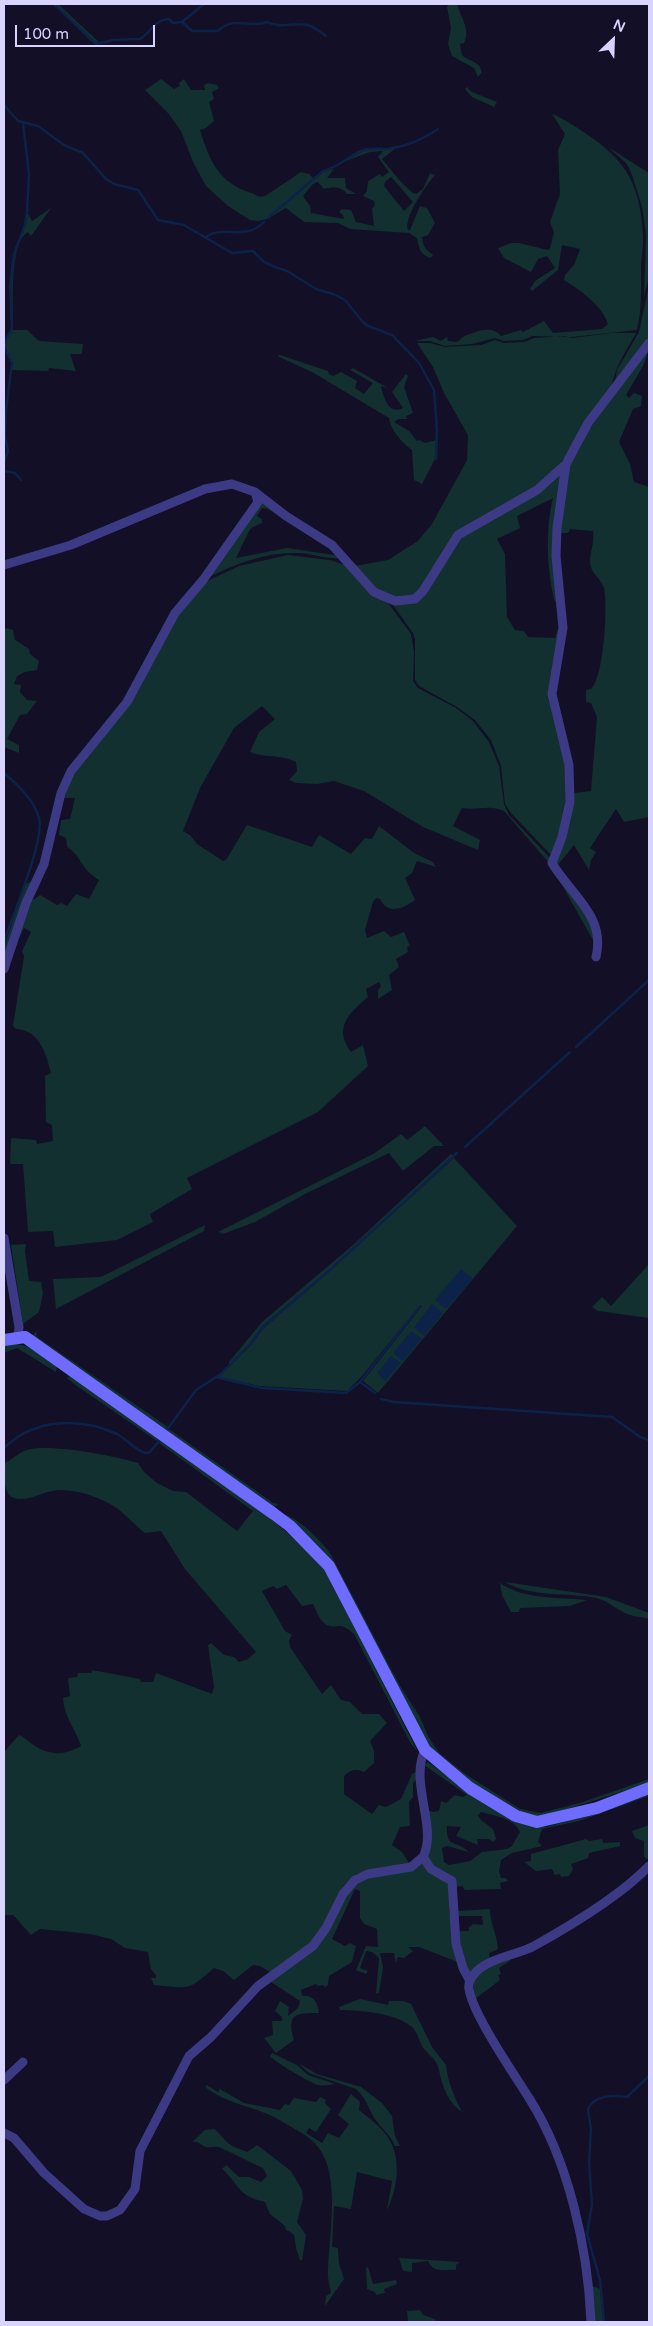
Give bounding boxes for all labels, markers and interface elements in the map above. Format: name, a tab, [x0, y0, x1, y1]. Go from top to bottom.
scale bar	[18, 15, 158, 47]
north arrow	[588, 15, 638, 65]
text: N	[611, 16, 628, 36]
text: 100 m	[23, 25, 69, 43]

